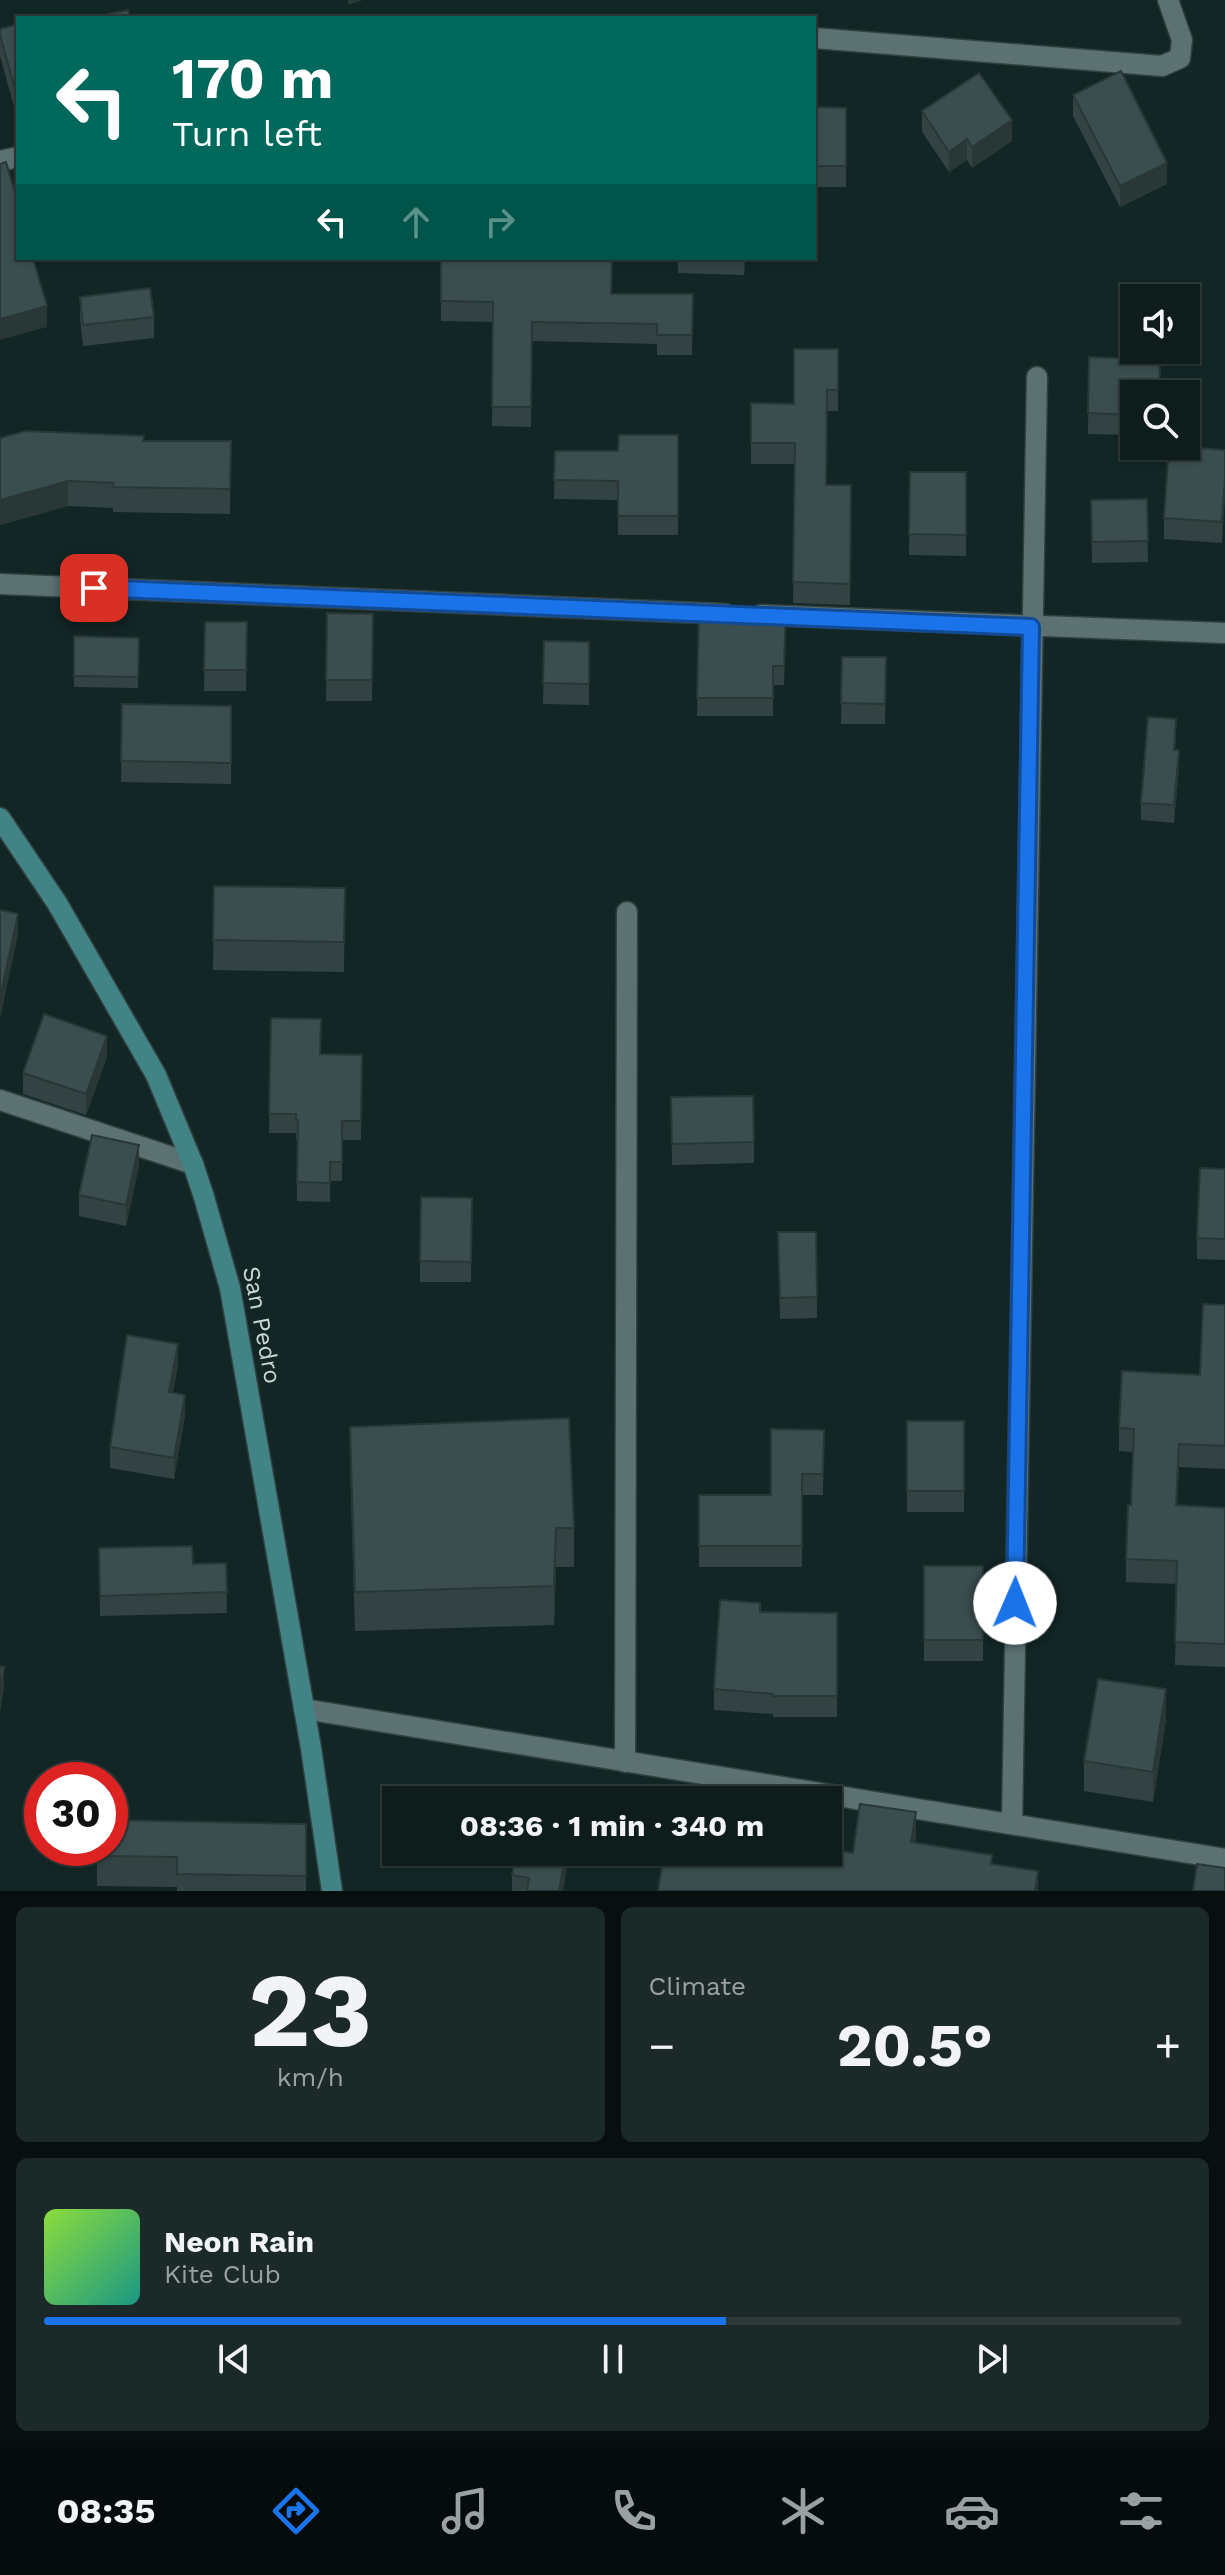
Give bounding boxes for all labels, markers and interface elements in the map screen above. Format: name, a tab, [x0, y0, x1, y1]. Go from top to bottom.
text: 170 m	[172, 46, 334, 112]
icon: left	[40, 48, 144, 152]
text: Turn left	[172, 113, 322, 155]
icon: left	[310, 200, 354, 244]
icon: ahead	[394, 200, 438, 244]
icon: right	[478, 200, 522, 244]
map controls	[1120, 284, 1200, 460]
button: sound	[1120, 284, 1200, 364]
button: search	[1120, 380, 1200, 460]
pin	[60, 554, 128, 622]
icon: arrive	[72, 566, 116, 610]
street label: San Pedro	[237, 1264, 287, 1386]
position arrow	[973, 1561, 1057, 1645]
speed limit sign: 30	[24, 1762, 128, 1866]
text: 08:36 · 1 min · 340 m	[460, 1808, 764, 1843]
text: 23	[248, 1949, 372, 2071]
text: Climate	[649, 1971, 746, 2001]
text: 20.5°	[837, 2010, 993, 2081]
text: −	[649, 2020, 675, 2072]
text: +	[1154, 2020, 1181, 2072]
text: km/h	[277, 2062, 344, 2092]
text: Neon Rain	[164, 2224, 314, 2259]
text: Kite Club	[164, 2259, 281, 2289]
icon: previous	[212, 2337, 256, 2381]
icon: pause	[591, 2337, 635, 2381]
icon: next	[970, 2337, 1014, 2381]
icon: directions	[268, 2483, 324, 2539]
icon: music	[437, 2483, 493, 2539]
icon: phone	[606, 2483, 662, 2539]
icon: climate	[775, 2483, 831, 2539]
icon: car	[944, 2483, 1000, 2539]
icon: filters	[1113, 2483, 1169, 2539]
text: 08:35	[56, 2490, 155, 2532]

